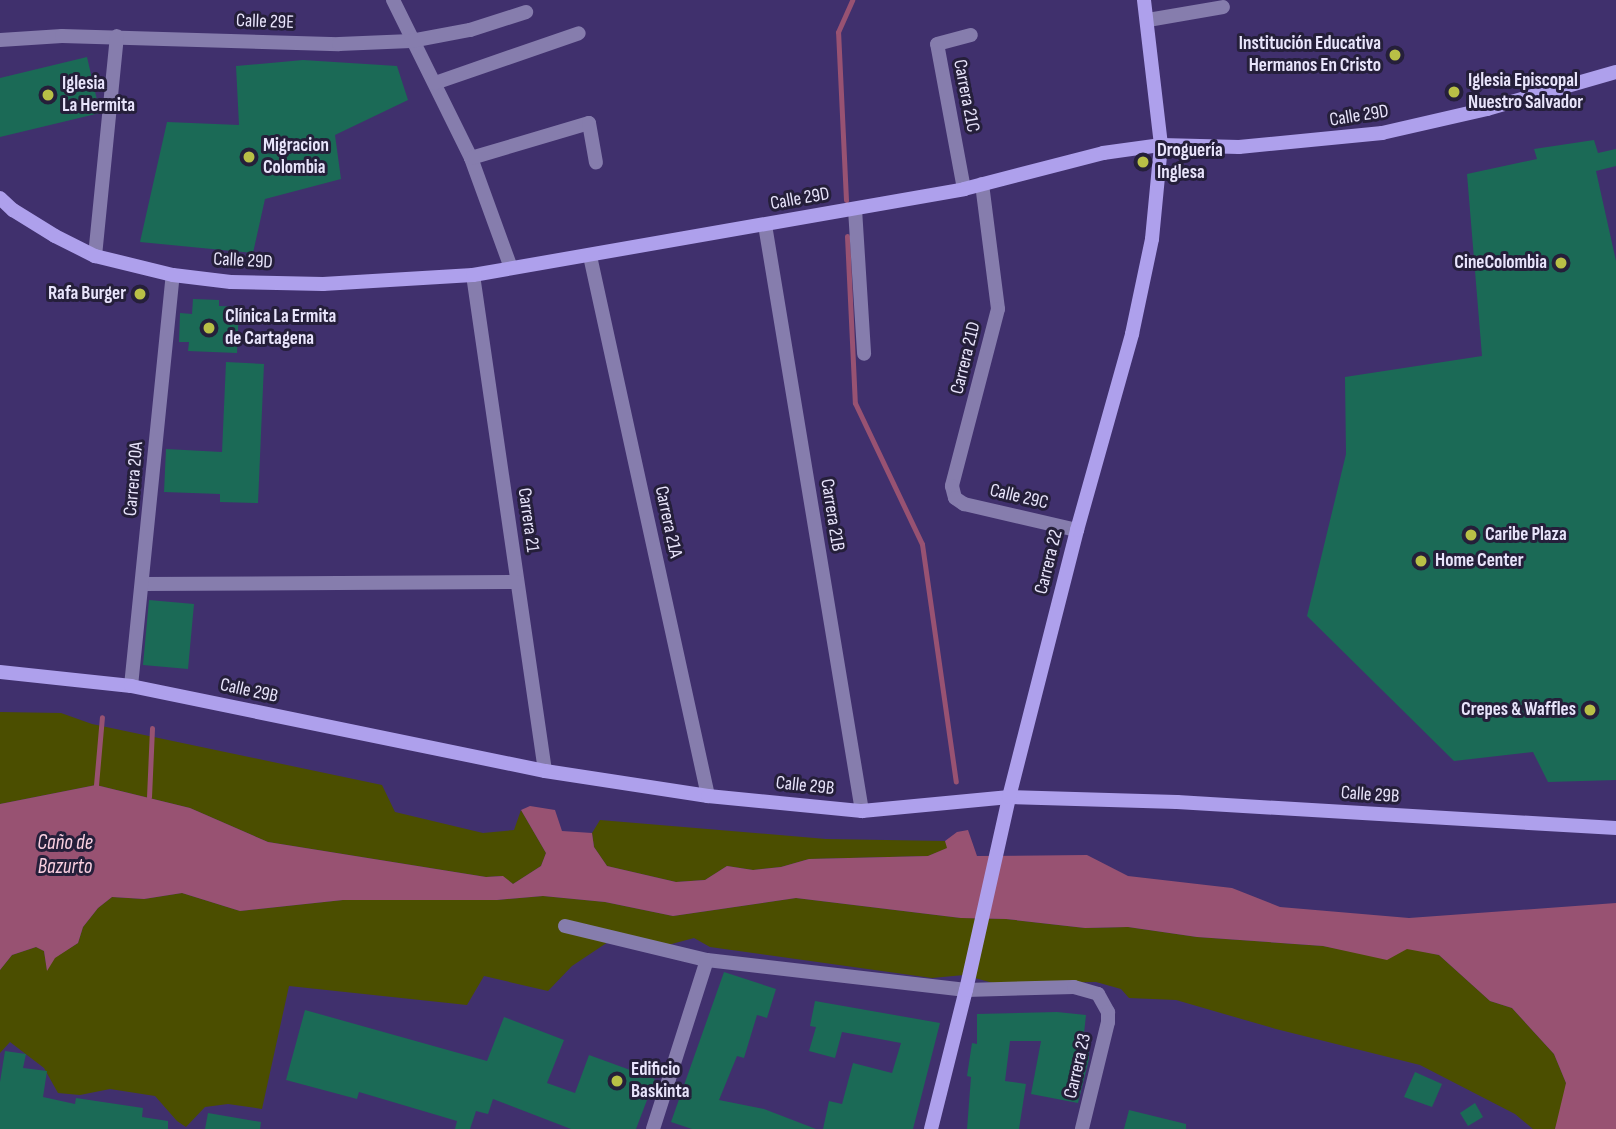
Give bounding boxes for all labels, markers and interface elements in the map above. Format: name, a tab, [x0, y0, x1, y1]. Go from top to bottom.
street label: Calle 29E	[236, 10, 294, 34]
place label: Institución Educativa Hermanos En Cristo	[1239, 33, 1381, 77]
marker: Institución Educativa Hermanos En Cristo	[1387, 47, 1403, 63]
street label: Carrera 21C	[948, 58, 984, 134]
place label: Iglesia Episcopal Nuestro Salvador	[1468, 70, 1583, 114]
place label: Iglesia La Hermita	[62, 73, 135, 117]
marker: Iglesia Episcopal Nuestro Salvador	[1446, 84, 1462, 100]
marker: Iglesia La Hermita	[40, 87, 56, 103]
street label: Calle 29D	[1328, 100, 1390, 132]
place label: Migracion Colombia	[263, 135, 329, 179]
place label: Droguería Inglesa	[1157, 140, 1223, 184]
marker: Migracion Colombia	[241, 149, 257, 165]
marker: Droguería Inglesa	[1135, 154, 1151, 170]
street label: Calle 29D	[769, 183, 831, 215]
street label: Calle 29D	[213, 248, 273, 274]
place label: CineColombia	[1454, 252, 1547, 274]
marker: CineColombia	[1553, 255, 1569, 271]
place label: Rafa Burger	[48, 283, 126, 305]
marker: Rafa Burger	[132, 286, 148, 302]
place label: Clínica La Ermita de Cartagena	[225, 306, 336, 350]
marker: Clínica La Ermita de Cartagena	[199, 318, 219, 338]
street label: Carrera 21D	[946, 319, 986, 397]
street label: Carrera 20A	[119, 441, 149, 517]
street label: Carrera 21B	[815, 477, 849, 553]
street label: Calle 29C	[987, 479, 1051, 515]
street label: Carrera 21A	[649, 484, 687, 560]
street label: Carrera 21	[512, 486, 544, 554]
place label: Caribe Plaza	[1485, 524, 1567, 546]
street label: Carrera 22	[1030, 527, 1068, 597]
marker: Caribe Plaza	[1463, 527, 1479, 543]
place label: Home Center	[1435, 550, 1524, 572]
marker: Home Center	[1413, 553, 1429, 569]
street label: Calle 29B	[218, 674, 280, 708]
place label: Crepes & Waffles	[1461, 699, 1576, 721]
marker: Crepes & Waffles	[1582, 702, 1598, 718]
street label: Calle 29B	[775, 772, 835, 800]
street label: Calle 29B	[1340, 782, 1400, 808]
water label: Caño de Bazurto	[37, 830, 93, 880]
street label: Carrera 23	[1059, 1031, 1097, 1101]
place label: Edificio Baskinta	[631, 1059, 690, 1103]
marker: Edificio Baskinta	[609, 1073, 625, 1089]

